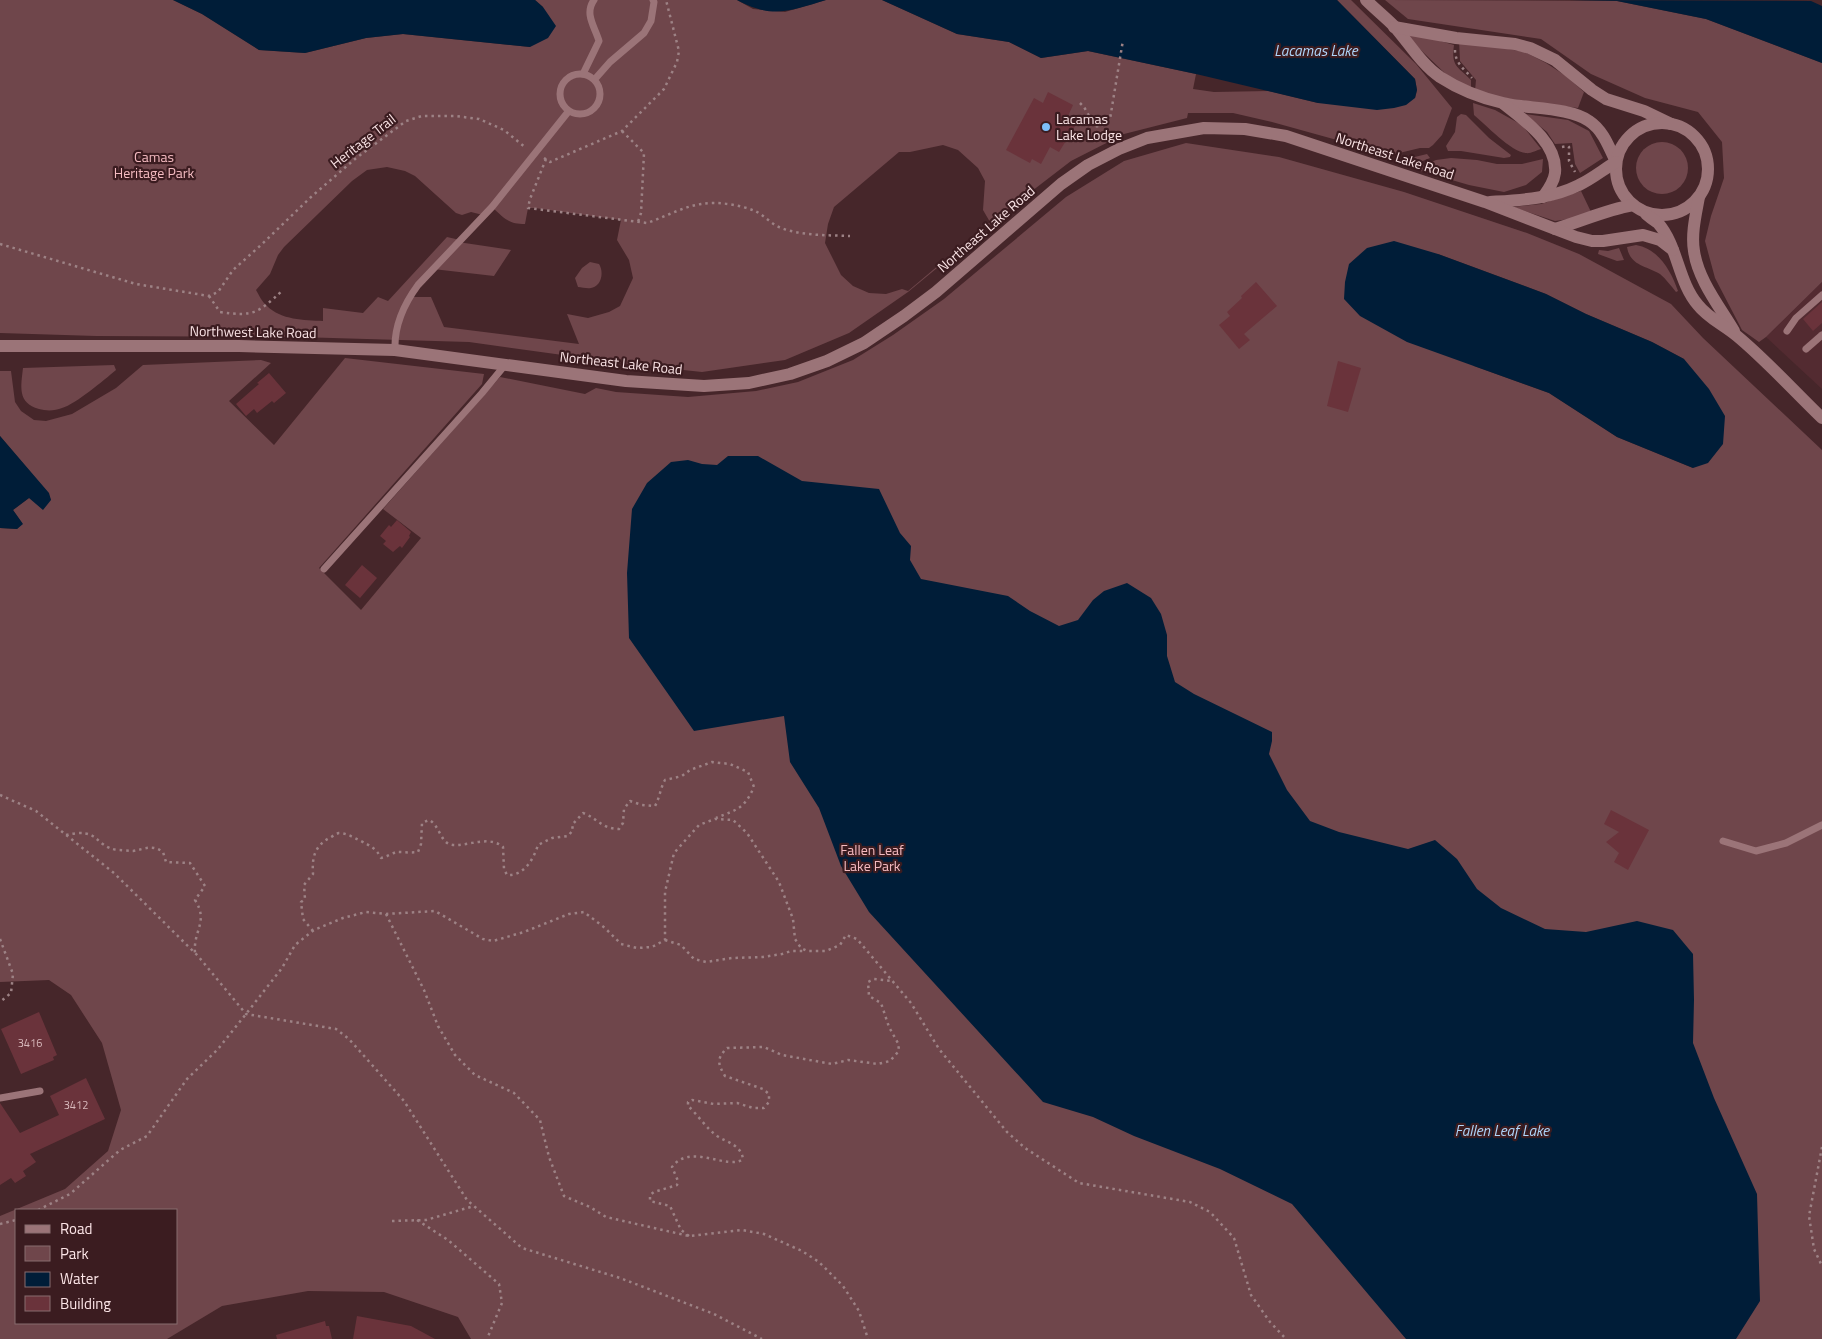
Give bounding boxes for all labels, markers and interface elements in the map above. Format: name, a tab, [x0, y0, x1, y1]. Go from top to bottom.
water label: Lacamas Lake	[1274, 39, 1359, 62]
street label: Heritage Trail	[326, 108, 400, 173]
place label: Lacamas Lake Lodge	[1056, 108, 1122, 145]
marker: Lacamas Lake Lodge	[1040, 121, 1052, 133]
street label: Northeast Lake Road	[1333, 126, 1457, 185]
park label: Camas Heritage Park	[114, 146, 195, 183]
street label: Northeast Lake Road	[932, 180, 1039, 277]
street label: Northwest Lake Road	[189, 320, 317, 343]
street label: Northeast Lake Road	[559, 346, 683, 379]
park label: Fallen Leaf Lake Park	[840, 839, 904, 876]
house number: 3416	[18, 1035, 42, 1051]
house number: 3412	[64, 1097, 88, 1113]
water label: Fallen Leaf Lake	[1455, 1119, 1550, 1142]
legend	[15, 1209, 178, 1324]
text: Road	[60, 1217, 92, 1240]
text: Park	[60, 1242, 89, 1265]
text: Water	[60, 1267, 99, 1290]
text: Building	[60, 1292, 111, 1315]

